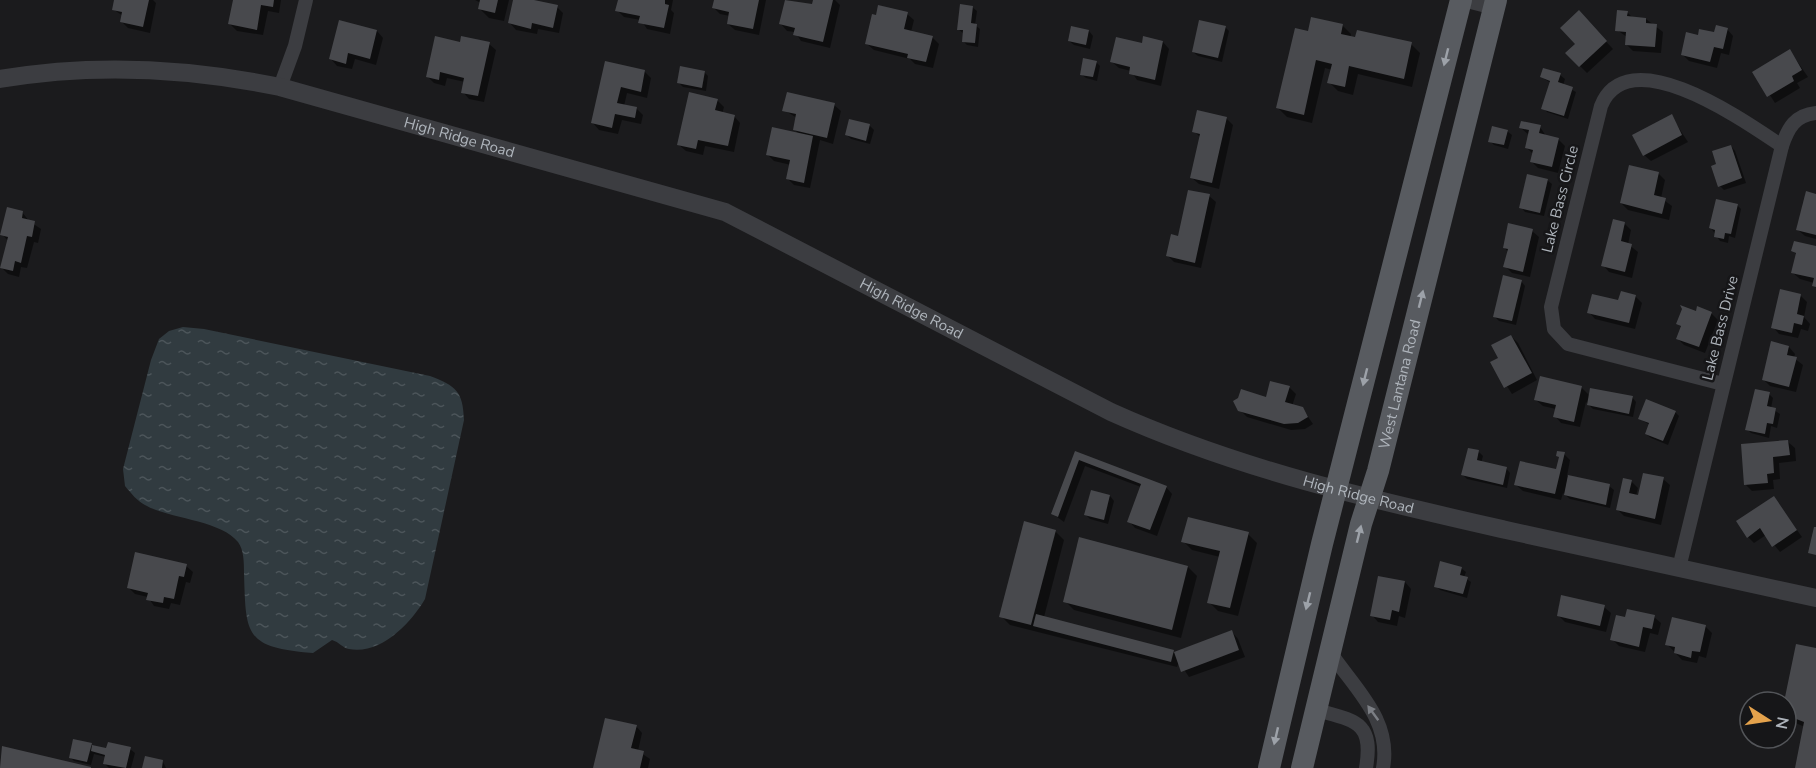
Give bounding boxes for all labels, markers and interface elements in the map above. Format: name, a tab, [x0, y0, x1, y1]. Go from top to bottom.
one-way arrow	[1440, 47, 1450, 66]
street label: High Ridge Road	[402, 112, 517, 162]
street label: Lake Bass Circle	[1537, 143, 1583, 255]
street label: High Ridge Road	[856, 274, 967, 344]
street label: Lake Bass Drive	[1697, 274, 1743, 382]
one-way arrow	[1416, 289, 1426, 308]
street label: West Lantana Road	[1374, 317, 1426, 451]
one-way arrow	[1360, 368, 1369, 386]
street label: High Ridge Road	[1301, 471, 1416, 519]
one-way arrow	[1354, 525, 1364, 543]
one-way arrow	[1302, 592, 1312, 610]
north arrow	[1738, 690, 1798, 750]
one-way arrow	[1367, 705, 1379, 721]
text: N	[1770, 715, 1794, 731]
one-way arrow	[1271, 726, 1280, 745]

